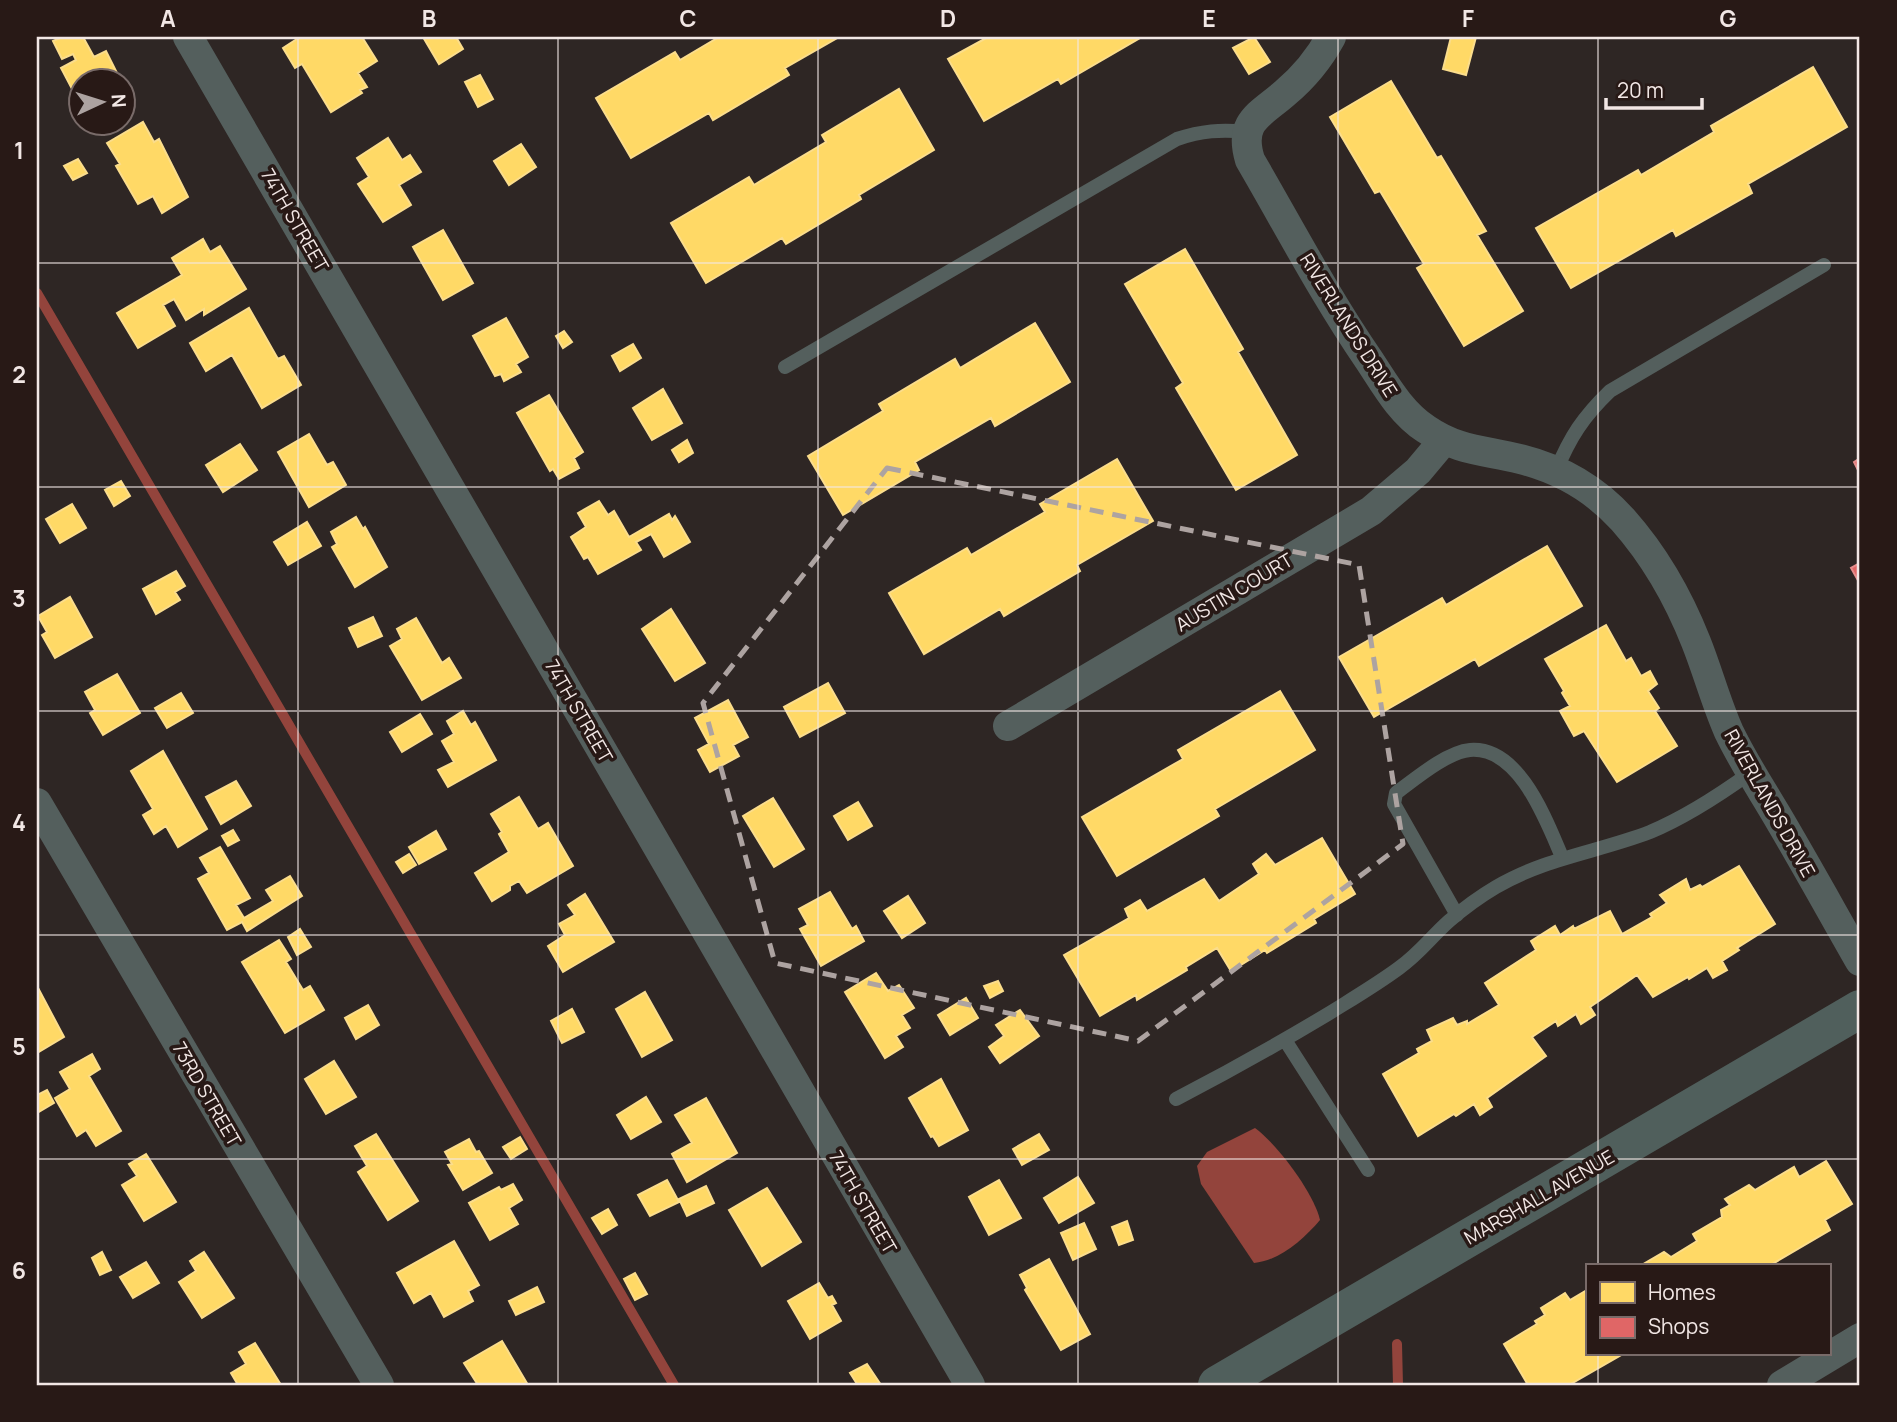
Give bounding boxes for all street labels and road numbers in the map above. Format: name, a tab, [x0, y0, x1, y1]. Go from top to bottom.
street label: 74TH STREET	[255, 164, 335, 277]
street label: RIVERLANDS DRIVE	[1294, 248, 1404, 402]
street label: AUSTIN COURT	[1170, 546, 1298, 637]
street label: 74TH STREET	[539, 655, 619, 768]
street label: RIVERLANDS DRIVE	[1719, 724, 1821, 882]
street label: 73RD STREET	[167, 1037, 248, 1152]
street label: MARSHALL AVENUE	[1459, 1143, 1619, 1251]
street label: 74TH STREET	[823, 1146, 903, 1259]

